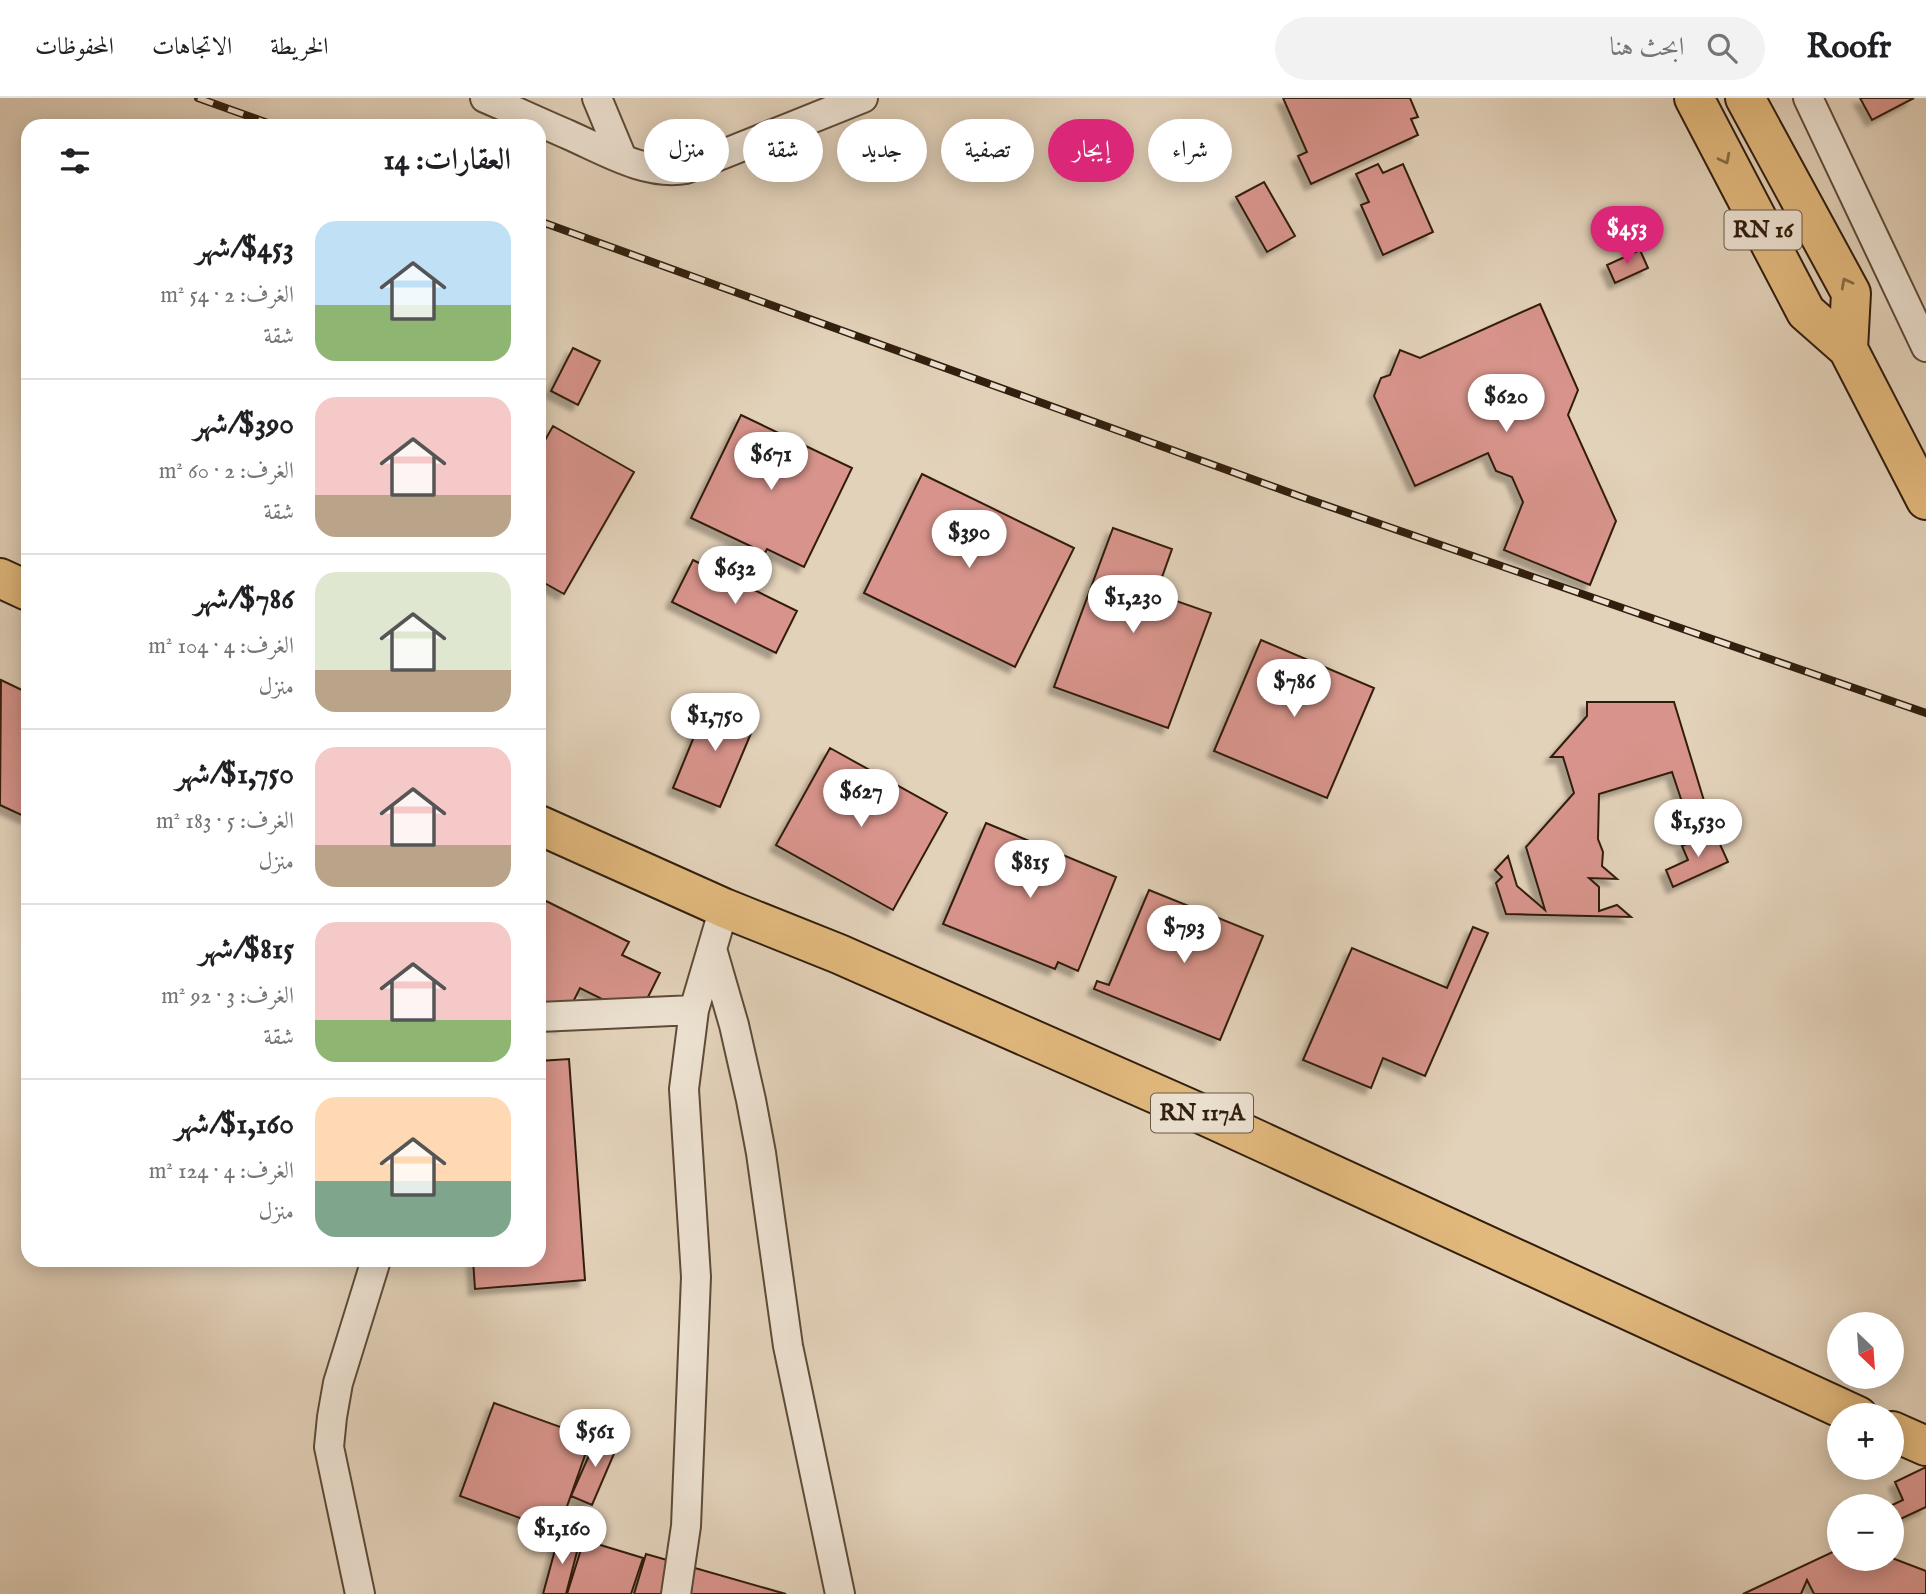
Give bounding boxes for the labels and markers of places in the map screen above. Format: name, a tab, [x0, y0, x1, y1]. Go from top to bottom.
pin: $453	[1586, 206, 1668, 266]
pin: $620	[1465, 374, 1547, 434]
pin: $671	[730, 432, 812, 492]
pin: $390	[928, 510, 1010, 570]
pin: $632	[694, 546, 776, 606]
pin: $1,230	[1076, 575, 1190, 635]
pin: $786	[1253, 660, 1335, 719]
pin: $1,750	[658, 694, 772, 753]
pin: $627	[820, 770, 902, 829]
pin: $1,530	[1641, 800, 1755, 859]
pin: $815	[989, 840, 1071, 900]
pin: $793	[1143, 906, 1225, 965]
pin: $561	[554, 1410, 636, 1469]
pin: $1,160	[505, 1506, 619, 1566]

